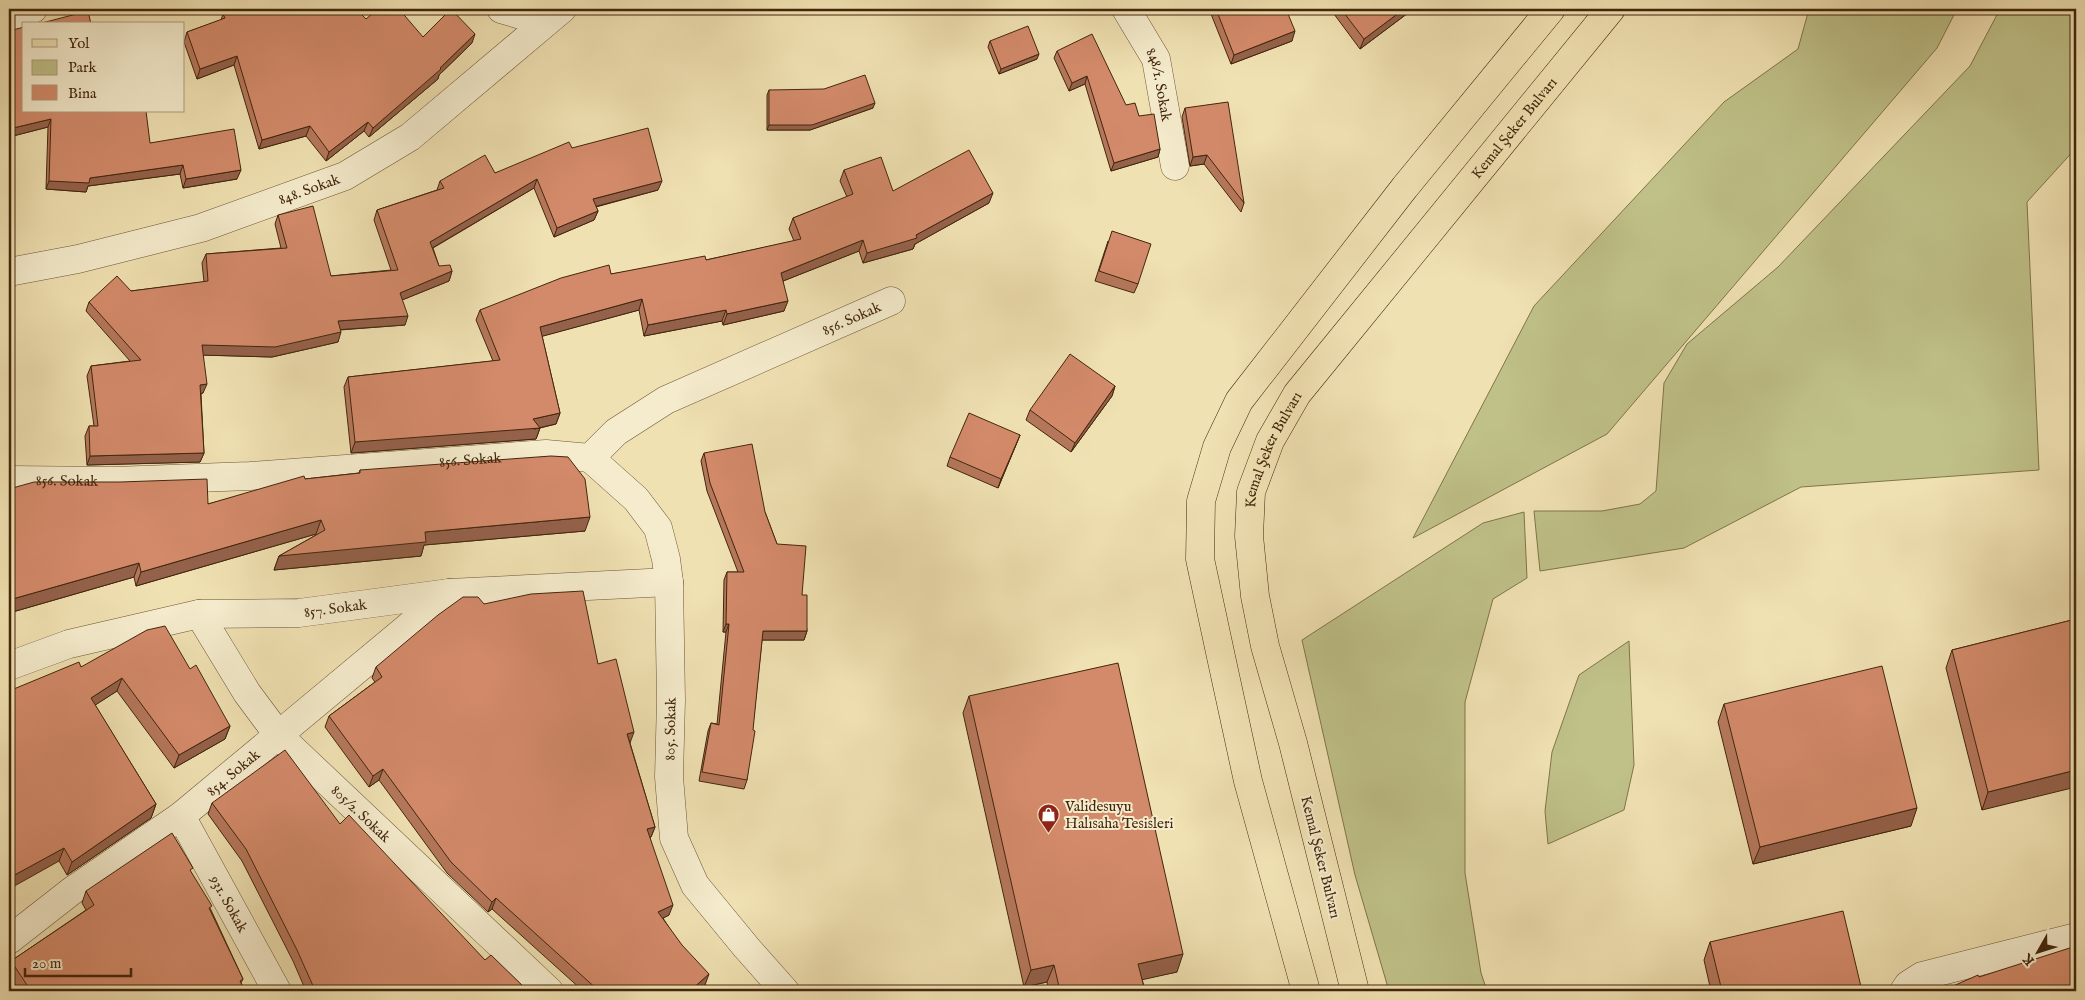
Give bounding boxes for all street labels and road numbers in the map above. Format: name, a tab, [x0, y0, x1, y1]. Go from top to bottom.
street label: 848/1. Sokak	[1141, 44, 1176, 124]
street label: Kemal Şeker Bulvarı	[1467, 73, 1562, 183]
street label: 848. Sokak	[276, 169, 343, 209]
street label: 856. Sokak	[819, 297, 885, 340]
street label: Kemal Şeker Bulvarı	[1241, 388, 1306, 508]
street label: 856. Sokak	[439, 448, 503, 472]
street label: 856. Sokak	[36, 471, 99, 491]
street label: 857. Sokak	[303, 595, 369, 622]
street label: 805. Sokak	[660, 696, 681, 761]
street label: 854. Sokak	[203, 745, 265, 801]
street label: 805/2. Sokak	[327, 781, 395, 847]
street label: Kemal Şeker Bulvarı	[1296, 794, 1345, 920]
street label: 931. Sokak	[205, 871, 252, 937]

